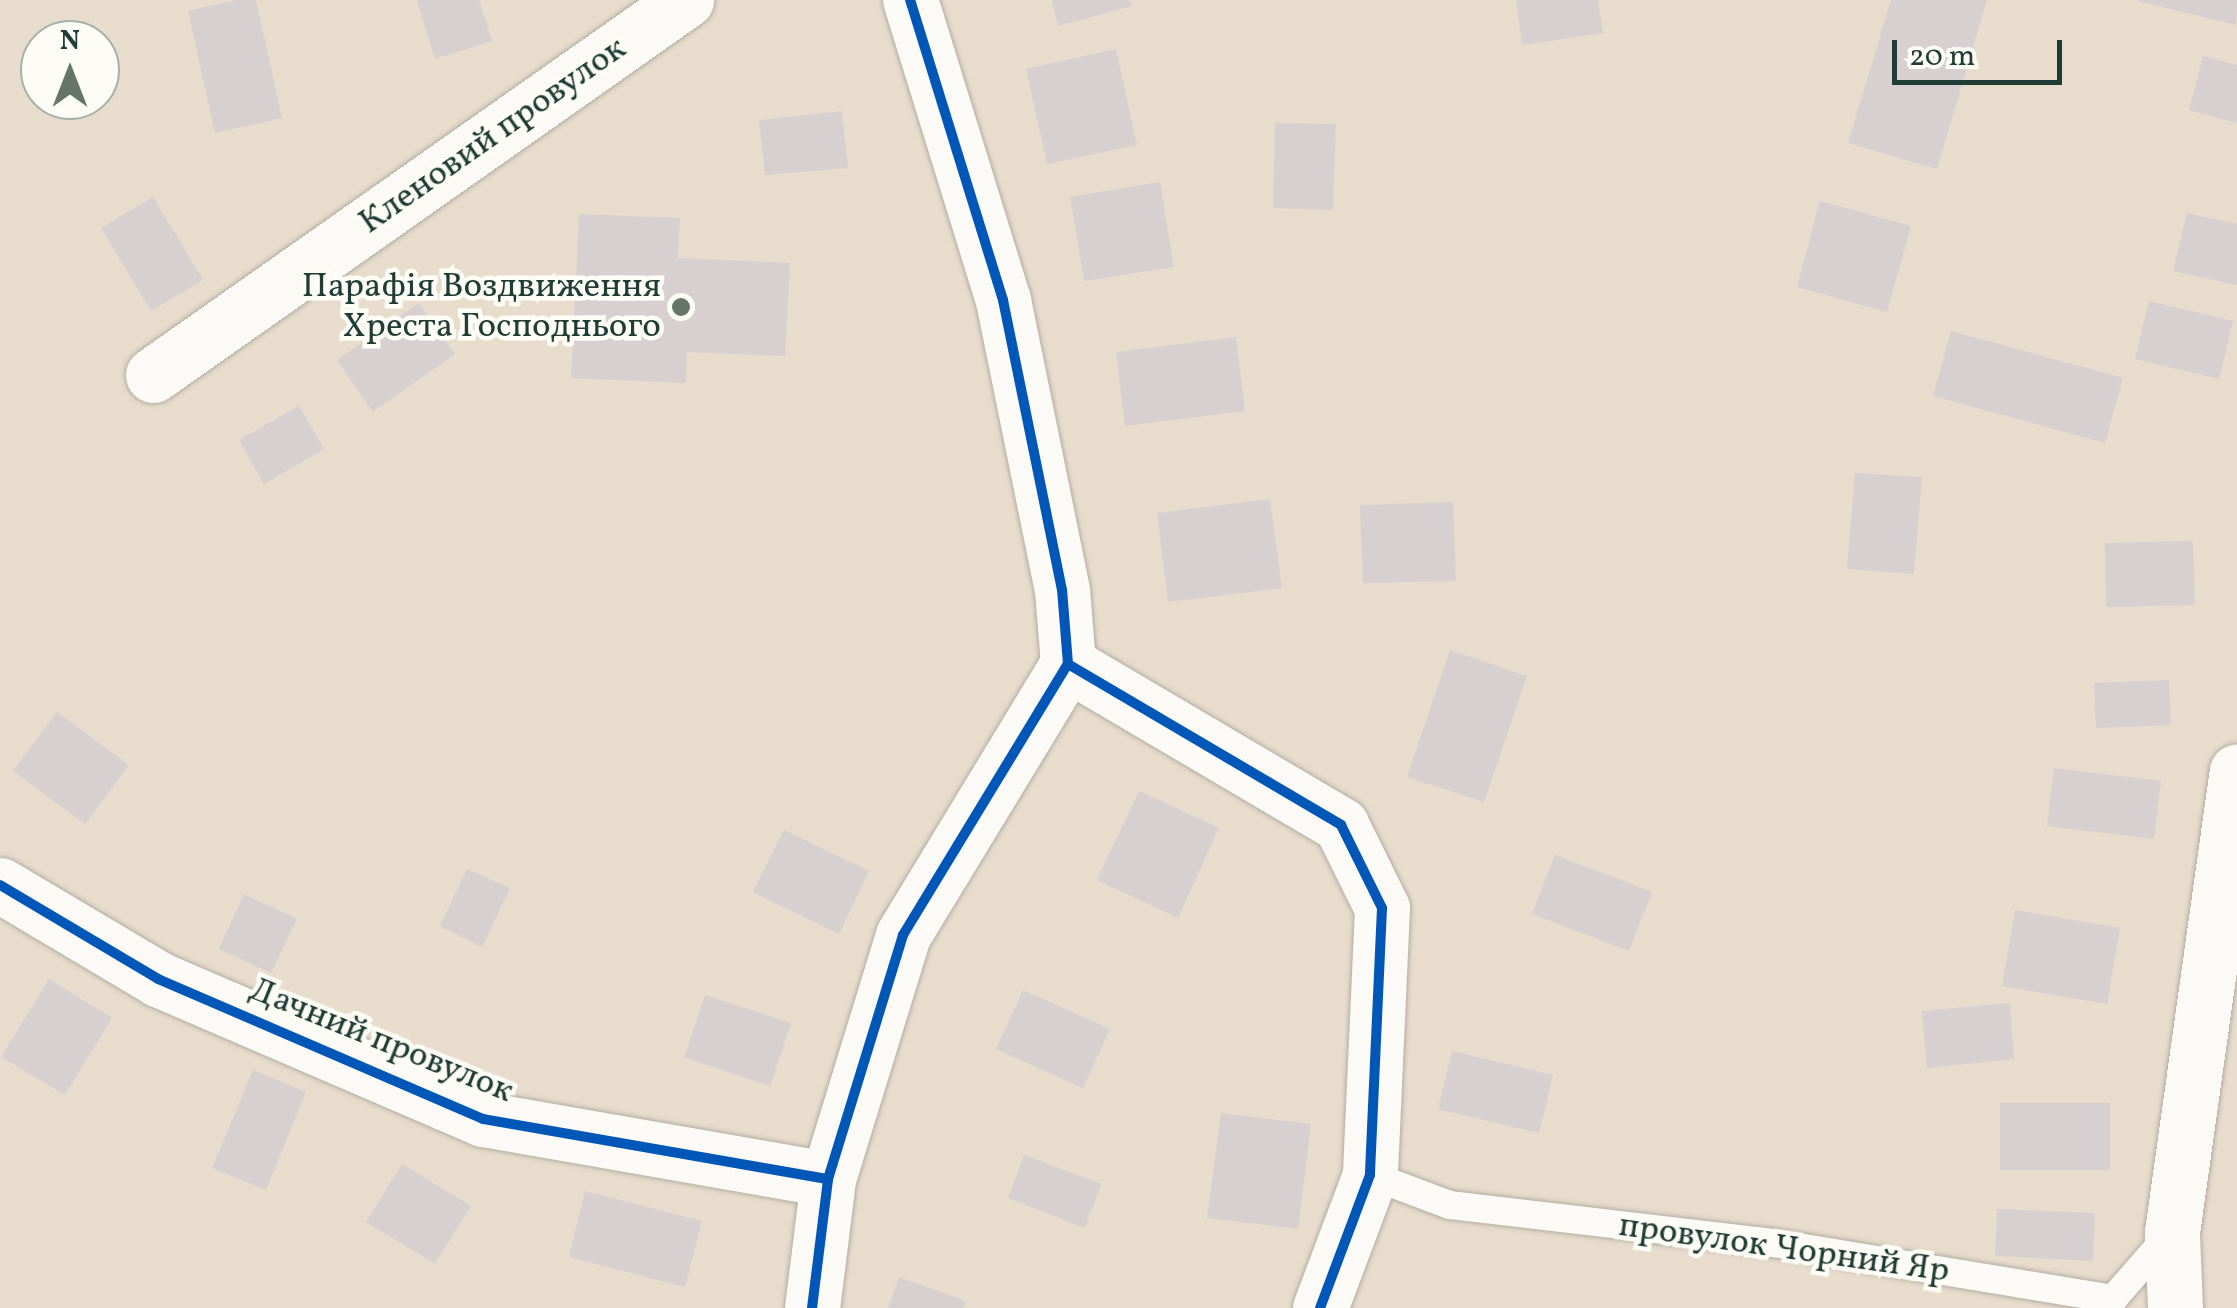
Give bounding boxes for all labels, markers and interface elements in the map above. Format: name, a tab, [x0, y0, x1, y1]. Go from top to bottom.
north arrow	[20, 20, 120, 120]
scale bar	[1897, 20, 2067, 82]
text: N	[60, 22, 80, 61]
street label: Кленовий провулок	[351, 28, 635, 244]
text: 20 m	[1909, 36, 1975, 78]
place label: Парафія Воздвиження Хреста Господнього	[302, 266, 661, 348]
marker: Парафія Воздвиження Хреста Господнього	[670, 296, 692, 318]
street label: Дачний провулок	[243, 969, 519, 1113]
street label: провулок Чорний Яр	[1616, 1205, 1952, 1293]

